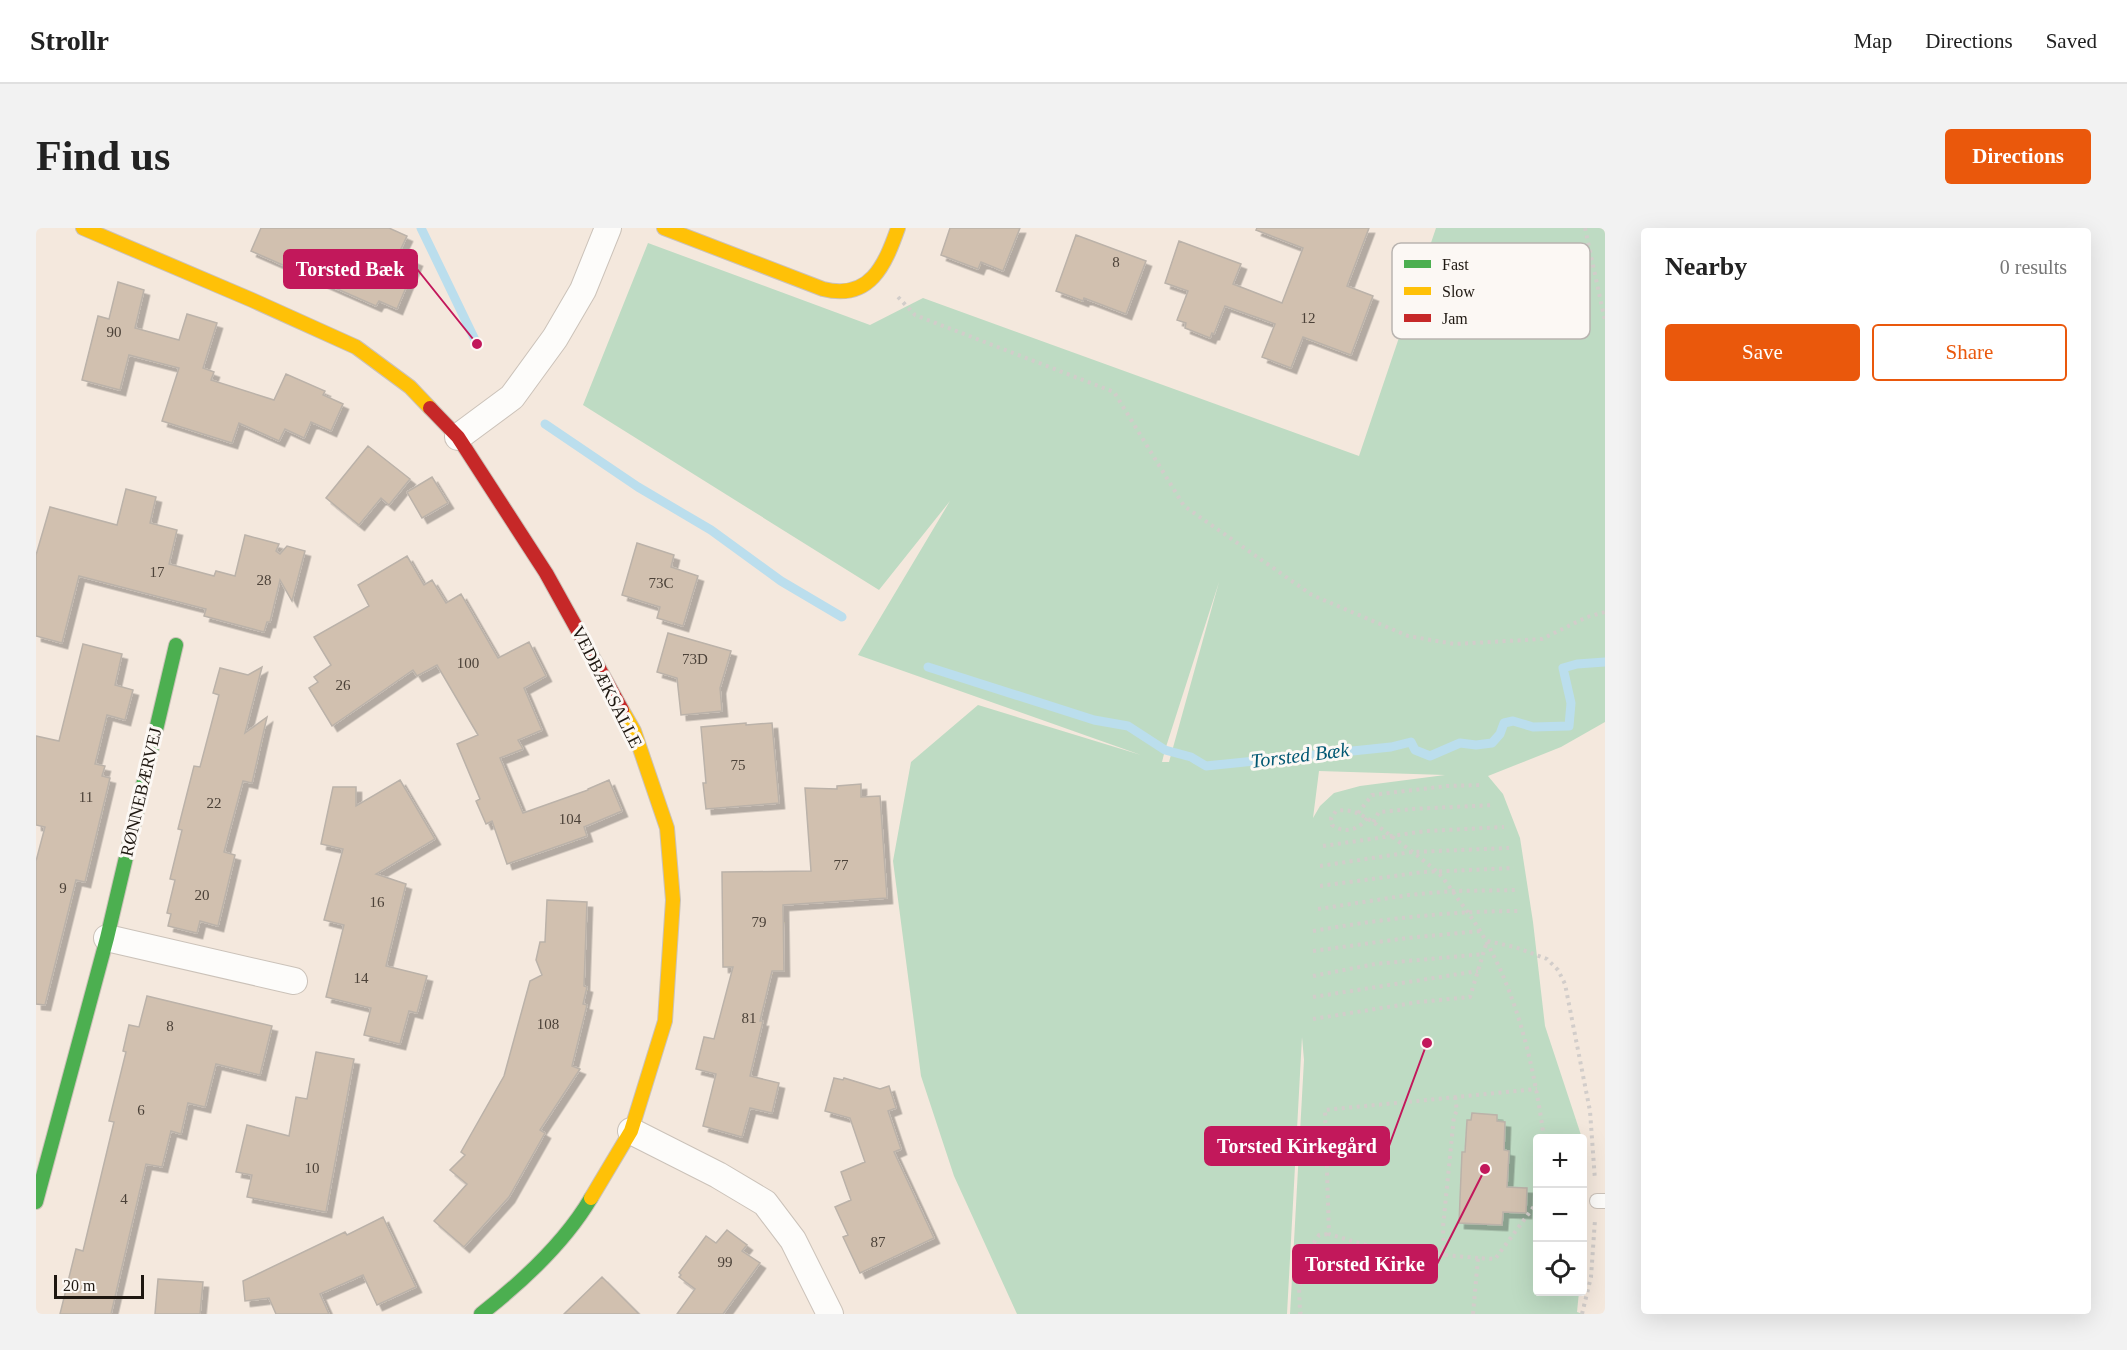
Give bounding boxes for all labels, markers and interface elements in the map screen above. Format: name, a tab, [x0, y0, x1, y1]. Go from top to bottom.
text: Strollr	[30, 25, 109, 56]
text: Map	[1854, 29, 1892, 53]
text: Directions	[1925, 29, 2013, 53]
text: Saved	[2046, 29, 2097, 53]
button: Directions	[1945, 129, 2091, 184]
text: Find us	[36, 133, 170, 179]
legend	[1392, 243, 1590, 339]
callout: Torsted Bæk	[284, 250, 417, 288]
text: Nearby	[1665, 252, 1747, 281]
house number: 8	[1112, 254, 1120, 270]
text: Fast	[1442, 256, 1469, 273]
text: 0 results	[2000, 256, 2067, 278]
text: Torsted Bæk	[296, 258, 405, 280]
text: Slow	[1442, 283, 1475, 300]
house number: 12	[1301, 310, 1316, 326]
text: Jam	[1442, 310, 1468, 327]
house number: 90	[107, 324, 122, 340]
button: Save	[1665, 324, 1860, 381]
button: Share	[1872, 324, 2067, 381]
house number: 17	[150, 564, 165, 580]
house number: 28	[257, 572, 272, 588]
house number: 73C	[648, 575, 674, 591]
street label: VEDBÆKSALLE	[568, 623, 646, 751]
house number: 73D	[682, 651, 708, 667]
house number: 100	[457, 655, 479, 671]
house number: 26	[336, 677, 351, 693]
street label: RØNNEBÆRVEJ	[116, 726, 166, 858]
water label: Torsted Bæk	[1250, 738, 1351, 772]
house number: 75	[731, 757, 746, 773]
house number: 11	[79, 789, 93, 805]
house number: 22	[207, 795, 222, 811]
house number: 104	[559, 811, 582, 827]
house number: 77	[834, 857, 849, 873]
house number: 9	[59, 880, 67, 896]
house number: 20	[195, 887, 210, 903]
house number: 16	[370, 894, 385, 910]
house number: 79	[752, 914, 767, 930]
house number: 14	[354, 970, 369, 986]
house number: 81	[742, 1010, 757, 1026]
house number: 108	[537, 1016, 559, 1032]
house number: 8	[166, 1018, 174, 1034]
house number: 6	[137, 1102, 145, 1118]
callout: Torsted Kirkegård	[1205, 1127, 1389, 1165]
map controls	[1533, 1134, 1587, 1296]
button: +	[1533, 1134, 1587, 1188]
text: Torsted Kirkegård	[1217, 1135, 1377, 1158]
house number: 10	[305, 1160, 320, 1176]
button: −	[1533, 1188, 1587, 1242]
house number: 4	[120, 1191, 128, 1207]
house number: 87	[871, 1234, 886, 1250]
button: locate	[1533, 1242, 1587, 1296]
callout: Torsted Kirke	[1293, 1245, 1437, 1283]
text: Torsted Kirke	[1305, 1253, 1425, 1275]
house number: 99	[718, 1254, 733, 1270]
scale bar	[54, 1272, 144, 1300]
text: 20 m	[63, 1277, 95, 1294]

